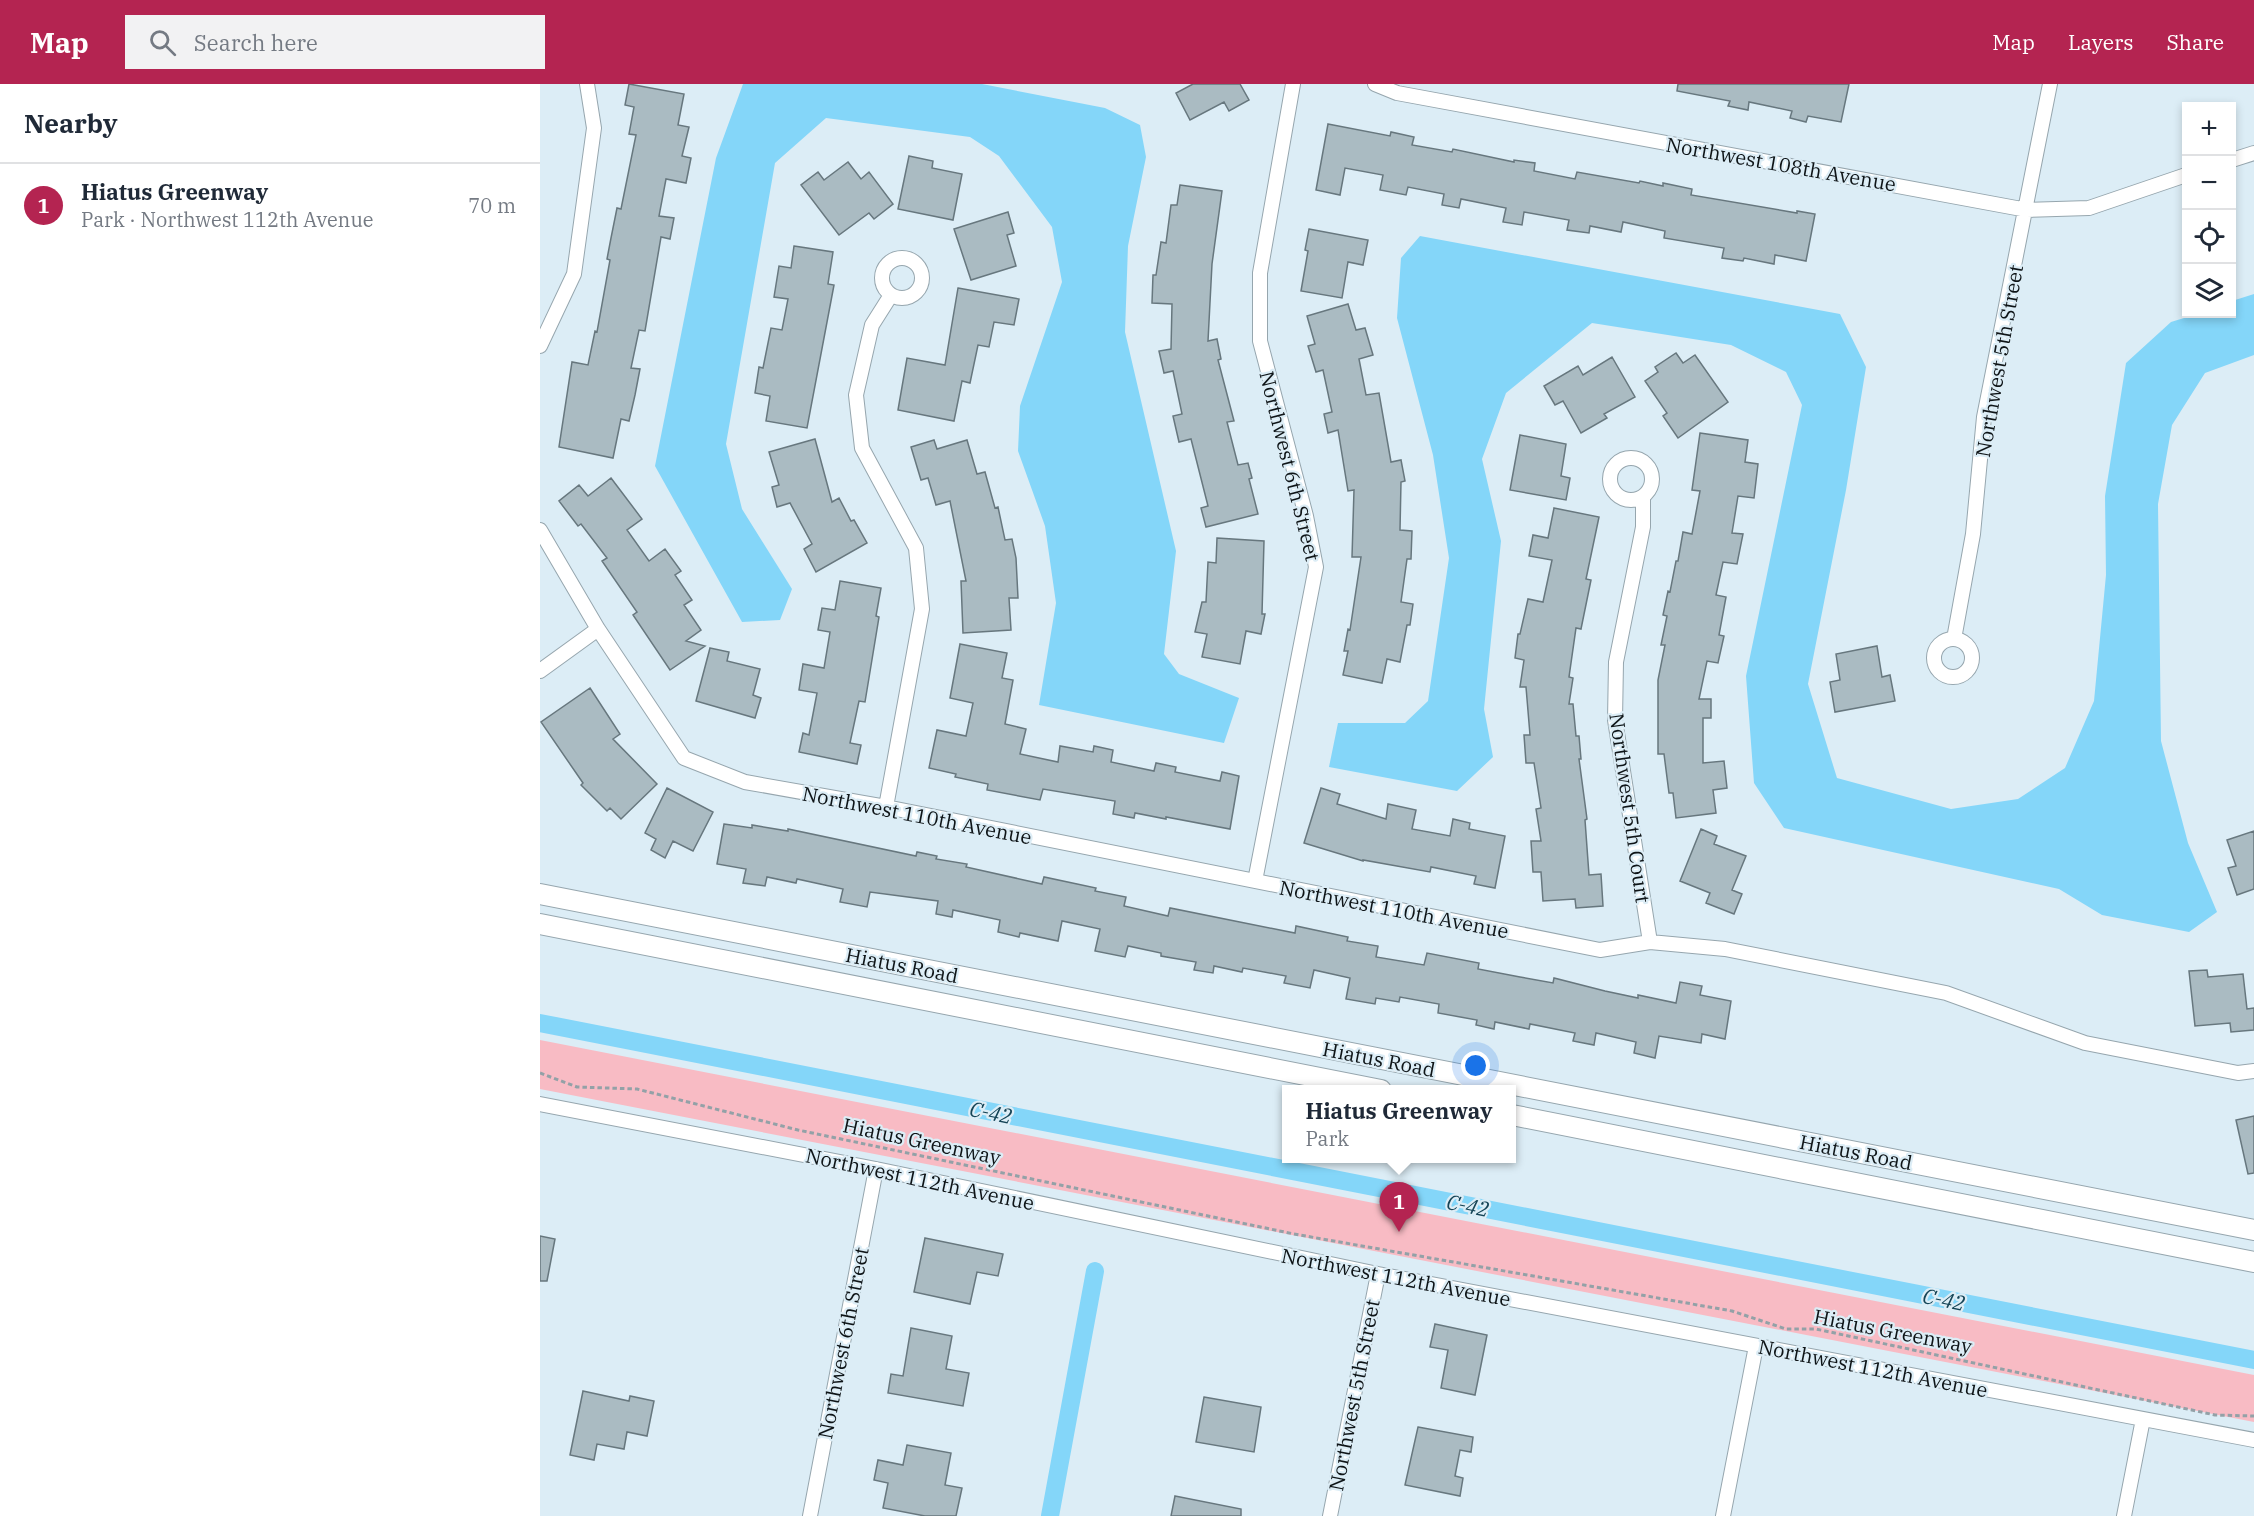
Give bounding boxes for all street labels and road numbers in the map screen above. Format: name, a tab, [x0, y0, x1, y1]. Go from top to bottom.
street label: Northwest 108th Avenue	[1664, 130, 1898, 198]
street label: Northwest 5th Street	[1969, 263, 2029, 459]
street label: Northwest 6th Street	[1253, 368, 1327, 564]
street label: Northwest 5th Court	[1603, 711, 1657, 905]
street label: Northwest 110th Avenue	[800, 780, 1034, 850]
street label: Northwest 110th Avenue	[1277, 874, 1511, 944]
street label: Hiatus Road	[843, 941, 961, 989]
street label: Hiatus Road	[1320, 1035, 1438, 1083]
street label: Hiatus Greenway	[841, 1111, 1004, 1171]
street label: Hiatus Road	[1797, 1128, 1915, 1176]
street label: Northwest 112th Avenue	[803, 1142, 1037, 1216]
street label: Northwest 112th Avenue	[1279, 1242, 1513, 1312]
street label: Northwest 6th Street	[811, 1245, 875, 1441]
street label: Northwest 5th Street	[1322, 1297, 1386, 1493]
street label: Hiatus Greenway	[1812, 1302, 1975, 1360]
street label: Northwest 112th Avenue	[1756, 1333, 1990, 1403]

